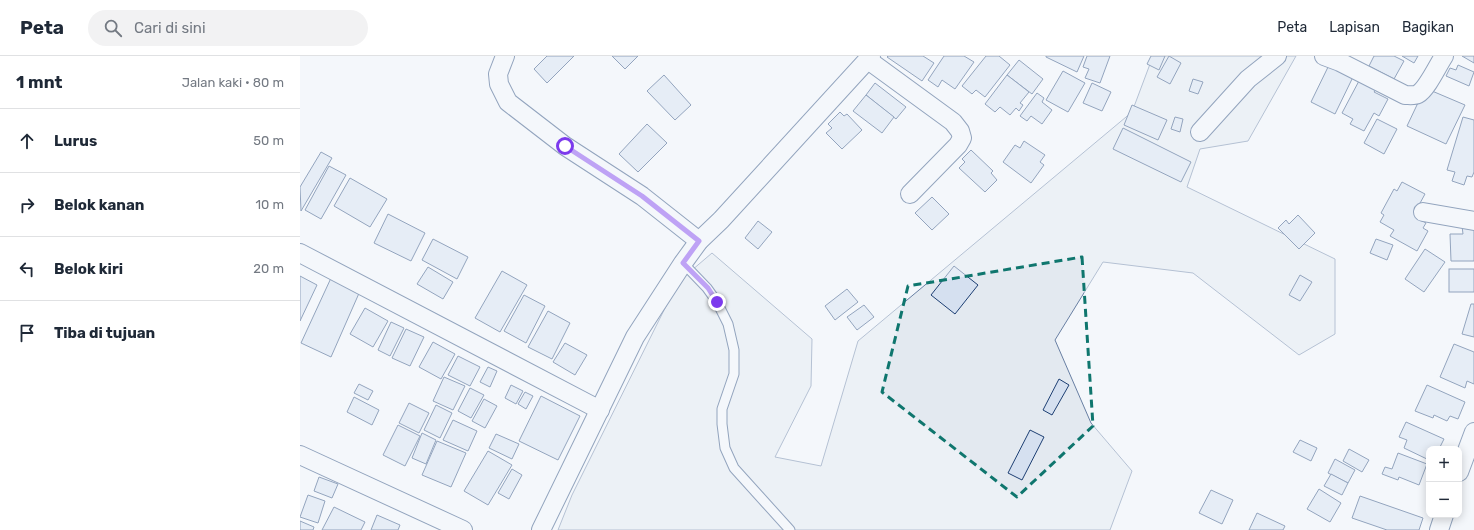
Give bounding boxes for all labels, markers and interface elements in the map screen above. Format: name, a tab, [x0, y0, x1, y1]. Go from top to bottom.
search box	[88, 10, 368, 46]
text: Peta	[20, 16, 64, 39]
icon: search	[102, 17, 124, 39]
text: Cari di sini	[134, 19, 206, 37]
text: Peta	[1277, 19, 1307, 36]
text: Lapisan	[1329, 19, 1380, 36]
text: Bagikan	[1402, 19, 1454, 36]
text: 1 mnt	[16, 72, 62, 92]
text: Jalan kaki · 80 m	[182, 75, 284, 90]
icon: ahead	[16, 130, 38, 152]
text: Lurus	[54, 132, 97, 150]
text: 50 m	[253, 133, 284, 148]
route start	[556, 137, 574, 155]
icon: right	[16, 194, 38, 216]
text: Belok kanan	[54, 196, 144, 214]
text: 10 m	[255, 197, 284, 212]
icon: left	[16, 258, 38, 280]
text: Belok kiri	[54, 260, 123, 278]
text: 20 m	[253, 261, 284, 276]
route end	[708, 293, 726, 311]
icon: arrive	[16, 322, 38, 344]
text: Tiba di tujuan	[54, 324, 155, 342]
map controls	[1426, 446, 1462, 518]
button: +	[1426, 446, 1462, 482]
button: −	[1426, 482, 1462, 518]

